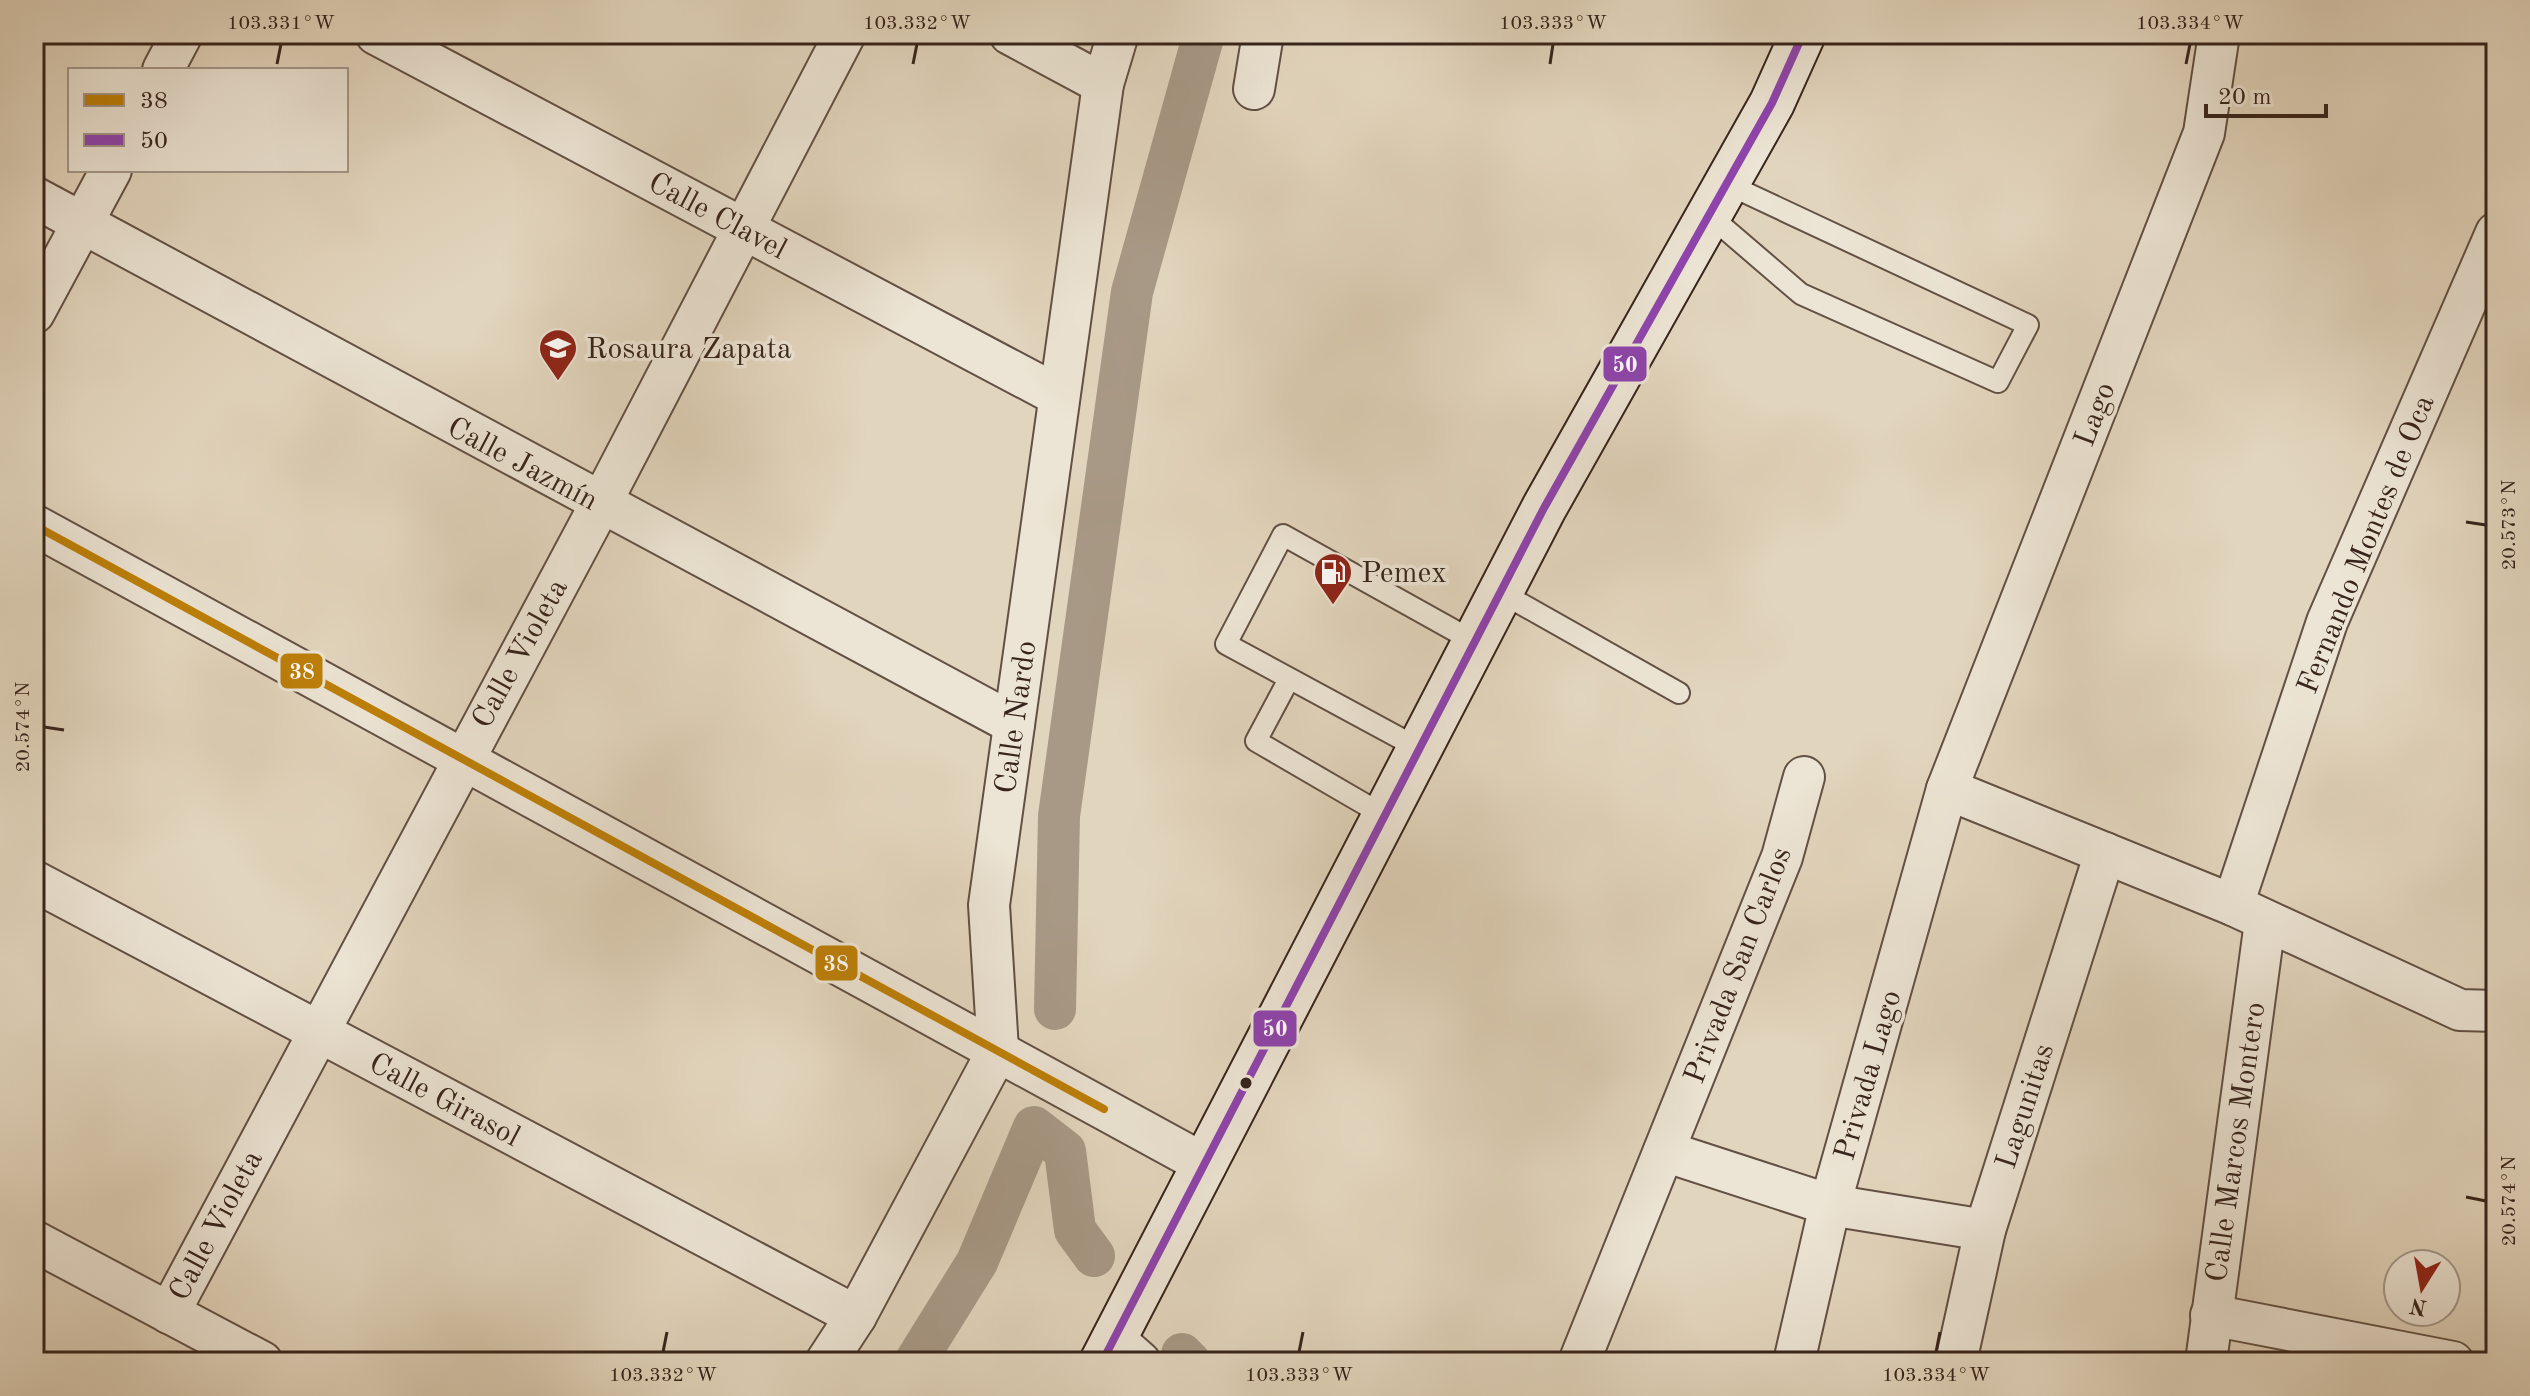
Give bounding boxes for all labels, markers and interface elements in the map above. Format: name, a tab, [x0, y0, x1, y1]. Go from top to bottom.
text: 103.331°W	[227, 14, 335, 34]
text: 103.332°W	[863, 14, 971, 34]
text: 103.333°W	[1499, 14, 1607, 34]
text: 103.334°W	[2136, 14, 2244, 34]
legend	[68, 68, 348, 172]
scale bar	[2206, 68, 2326, 118]
text: 20 m	[2218, 86, 2272, 110]
text: 38	[140, 90, 168, 114]
text: 50	[140, 130, 168, 154]
street label: Calle Clavel	[643, 168, 791, 266]
school or university icon: Rosaura Zapata	[537, 327, 579, 382]
place label: Rosaura Zapata	[586, 335, 792, 365]
line badge: 50	[1602, 345, 1648, 383]
text: 50	[1612, 355, 1638, 377]
street label: Lago	[2070, 379, 2122, 451]
street label: Fernando Montes de Oca	[2293, 391, 2441, 698]
street label: Calle Jazmín	[442, 413, 602, 517]
text: 20.573°N	[2500, 480, 2520, 570]
fuel station icon: Pemex	[1312, 551, 1354, 606]
place label: Pemex	[1361, 559, 1447, 589]
street label: Calle Violeta	[468, 574, 574, 734]
street label: Calle Nardo	[991, 639, 1043, 796]
line badge: 38	[279, 652, 324, 690]
text: 38	[289, 662, 315, 684]
text: 20.574°N	[14, 682, 34, 772]
street label: Privada San Carlos	[1680, 843, 1798, 1088]
line badge: 38	[814, 944, 859, 982]
text: 38	[823, 954, 849, 976]
street label: Privada Lago	[1830, 987, 1908, 1164]
street label: Calle Marcos Montero	[2202, 1000, 2272, 1284]
line badge: 50	[1252, 1009, 1298, 1048]
text: 50	[1262, 1019, 1288, 1041]
street label: Lagunitas	[1992, 1040, 2060, 1173]
street label: Calle Girasol	[364, 1049, 524, 1153]
unlabelled marker	[1238, 1075, 1254, 1091]
street label: Calle Violeta	[165, 1146, 269, 1306]
text: 20.574°N	[2500, 1156, 2520, 1246]
north arrow	[2382, 1248, 2462, 1328]
text: N	[2408, 1293, 2429, 1318]
text: 103.332°W	[609, 1366, 717, 1386]
text: 103.333°W	[1245, 1366, 1353, 1386]
text: 103.334°W	[1882, 1366, 1990, 1386]

